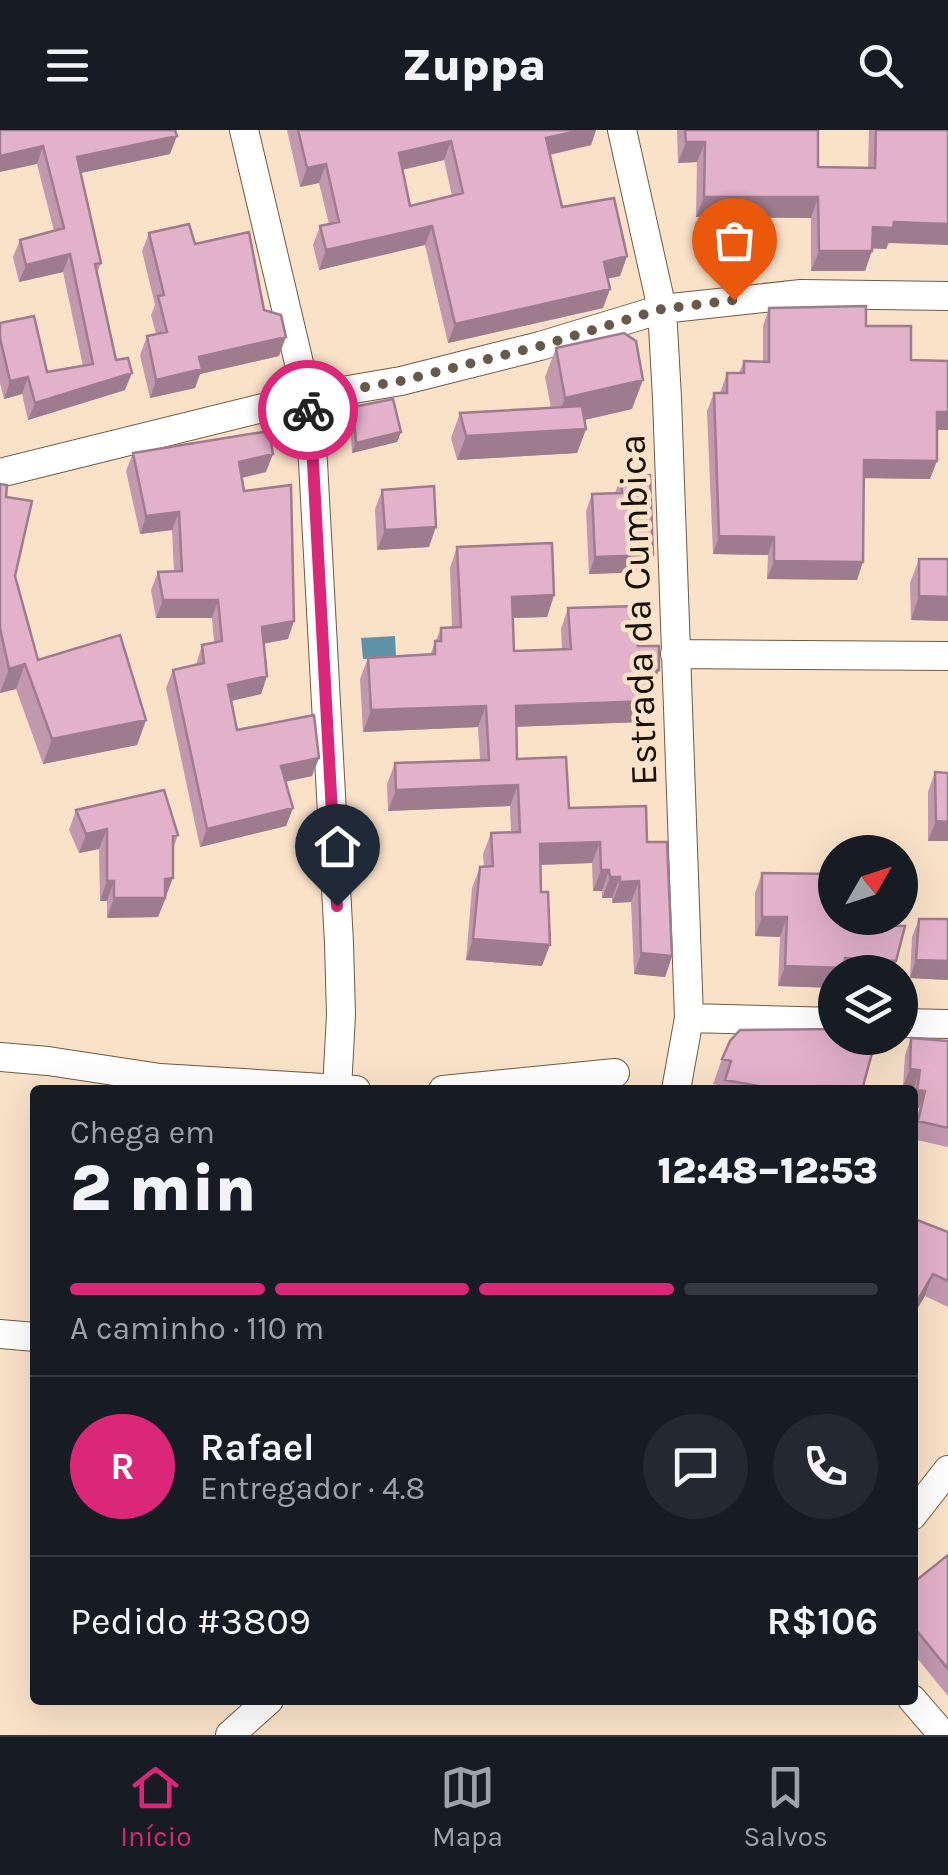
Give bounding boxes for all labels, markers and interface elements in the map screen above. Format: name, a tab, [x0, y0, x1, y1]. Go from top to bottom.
icon: menu	[40, 38, 95, 93]
icon: search	[853, 38, 908, 93]
text: Zuppa	[402, 39, 546, 91]
pin	[692, 198, 777, 301]
icon: bag	[707, 213, 762, 268]
courier	[258, 360, 358, 460]
icon: bike	[281, 383, 336, 438]
street label: Estrada da Cumbica	[609, 434, 667, 786]
pin	[295, 804, 380, 907]
icon: home	[310, 819, 365, 874]
north arrow	[818, 835, 918, 935]
map controls	[818, 835, 918, 1055]
button: layers	[818, 955, 918, 1055]
text: Chega em	[70, 1114, 215, 1151]
text: 12:48–12:53	[658, 1148, 878, 1193]
text: 2 min	[70, 1150, 256, 1226]
text: A caminho · 110 m	[70, 1310, 324, 1347]
button: chat	[643, 1414, 748, 1519]
button: phone	[773, 1414, 878, 1519]
text: Rafael	[200, 1425, 315, 1470]
text: R	[110, 1444, 135, 1489]
text: Entregador · 4.8	[200, 1470, 425, 1507]
text: Pedido #3809	[70, 1599, 311, 1644]
text: R$106	[767, 1599, 878, 1644]
tab: Início	[120, 1760, 191, 1853]
tab: Mapa	[432, 1760, 503, 1853]
tab: Salvos	[743, 1760, 828, 1853]

